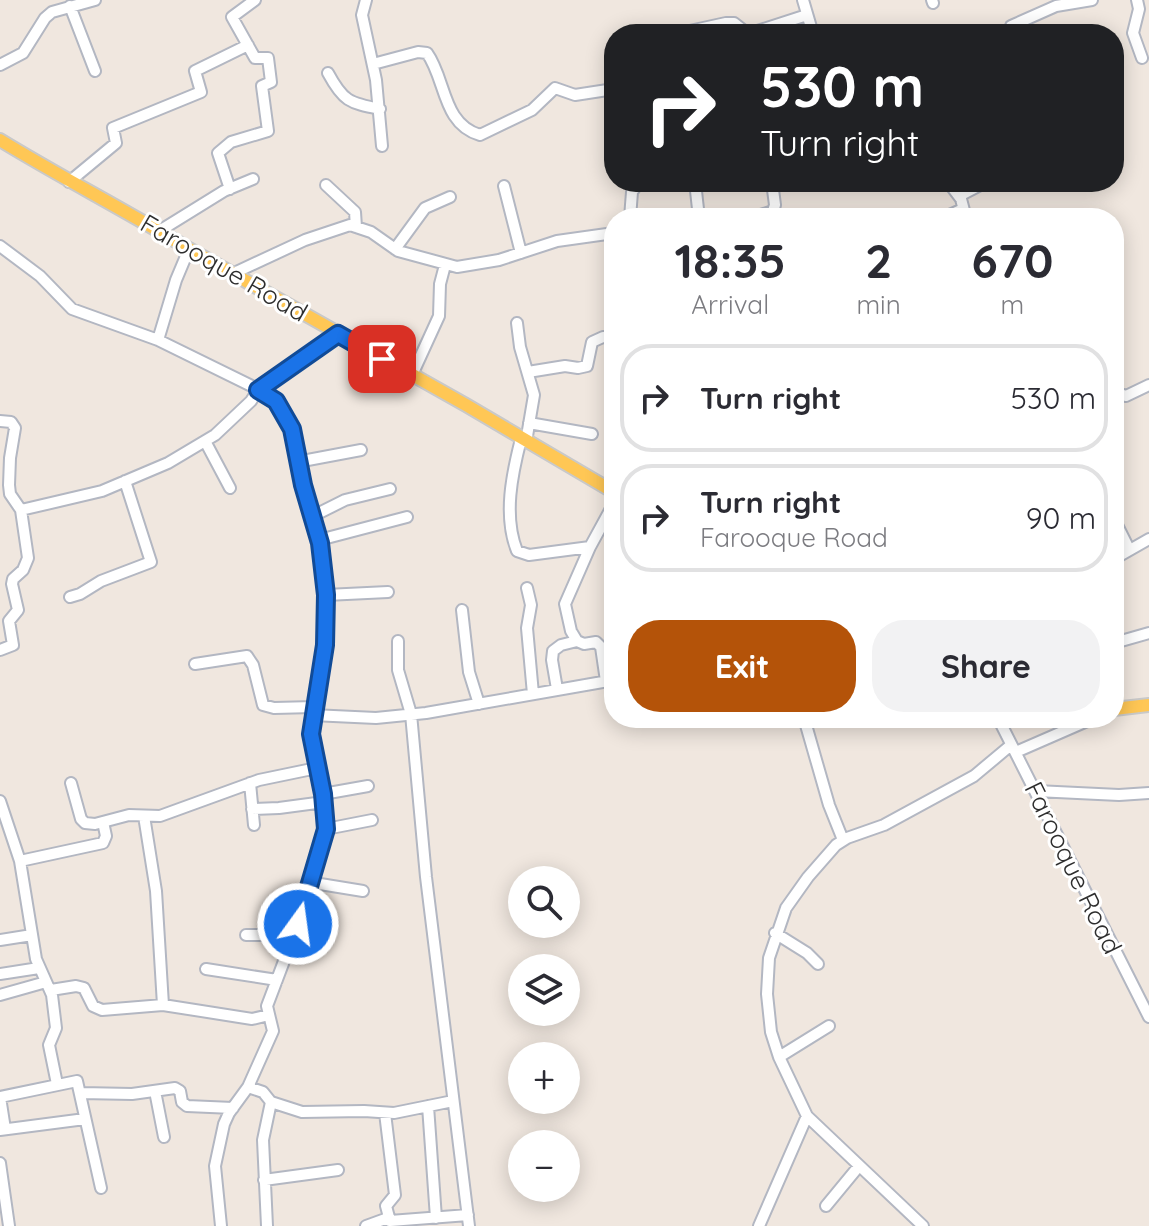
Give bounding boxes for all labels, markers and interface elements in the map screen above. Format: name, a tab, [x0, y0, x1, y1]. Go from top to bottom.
text: 530 m	[760, 51, 924, 121]
icon: right	[628, 56, 732, 160]
text: Turn right	[760, 120, 919, 165]
street label: Farooque Road	[135, 206, 314, 329]
text: 18:35	[674, 230, 786, 290]
text: 2	[865, 230, 892, 290]
text: 670	[971, 230, 1054, 290]
text: Arrival	[691, 288, 769, 321]
text: min	[856, 288, 901, 321]
text: m	[1000, 288, 1024, 321]
pin	[348, 325, 416, 393]
icon: arrive	[360, 337, 404, 381]
icon: right	[632, 376, 676, 420]
text: Turn right	[700, 379, 841, 417]
text: 530 m	[1011, 379, 1096, 417]
text: Turn right	[700, 483, 841, 521]
icon: right	[632, 496, 676, 540]
text: 90 m	[1026, 499, 1096, 537]
text: Farooque Road	[700, 521, 888, 554]
button: Exit	[628, 620, 856, 712]
button: Share	[872, 620, 1100, 712]
street label: Farooque Road	[1017, 776, 1129, 959]
map controls	[508, 866, 580, 1202]
button: search	[508, 866, 580, 938]
position arrow	[256, 882, 340, 966]
button: layers	[508, 954, 580, 1026]
button: +	[508, 1042, 580, 1114]
button: −	[508, 1130, 580, 1202]

